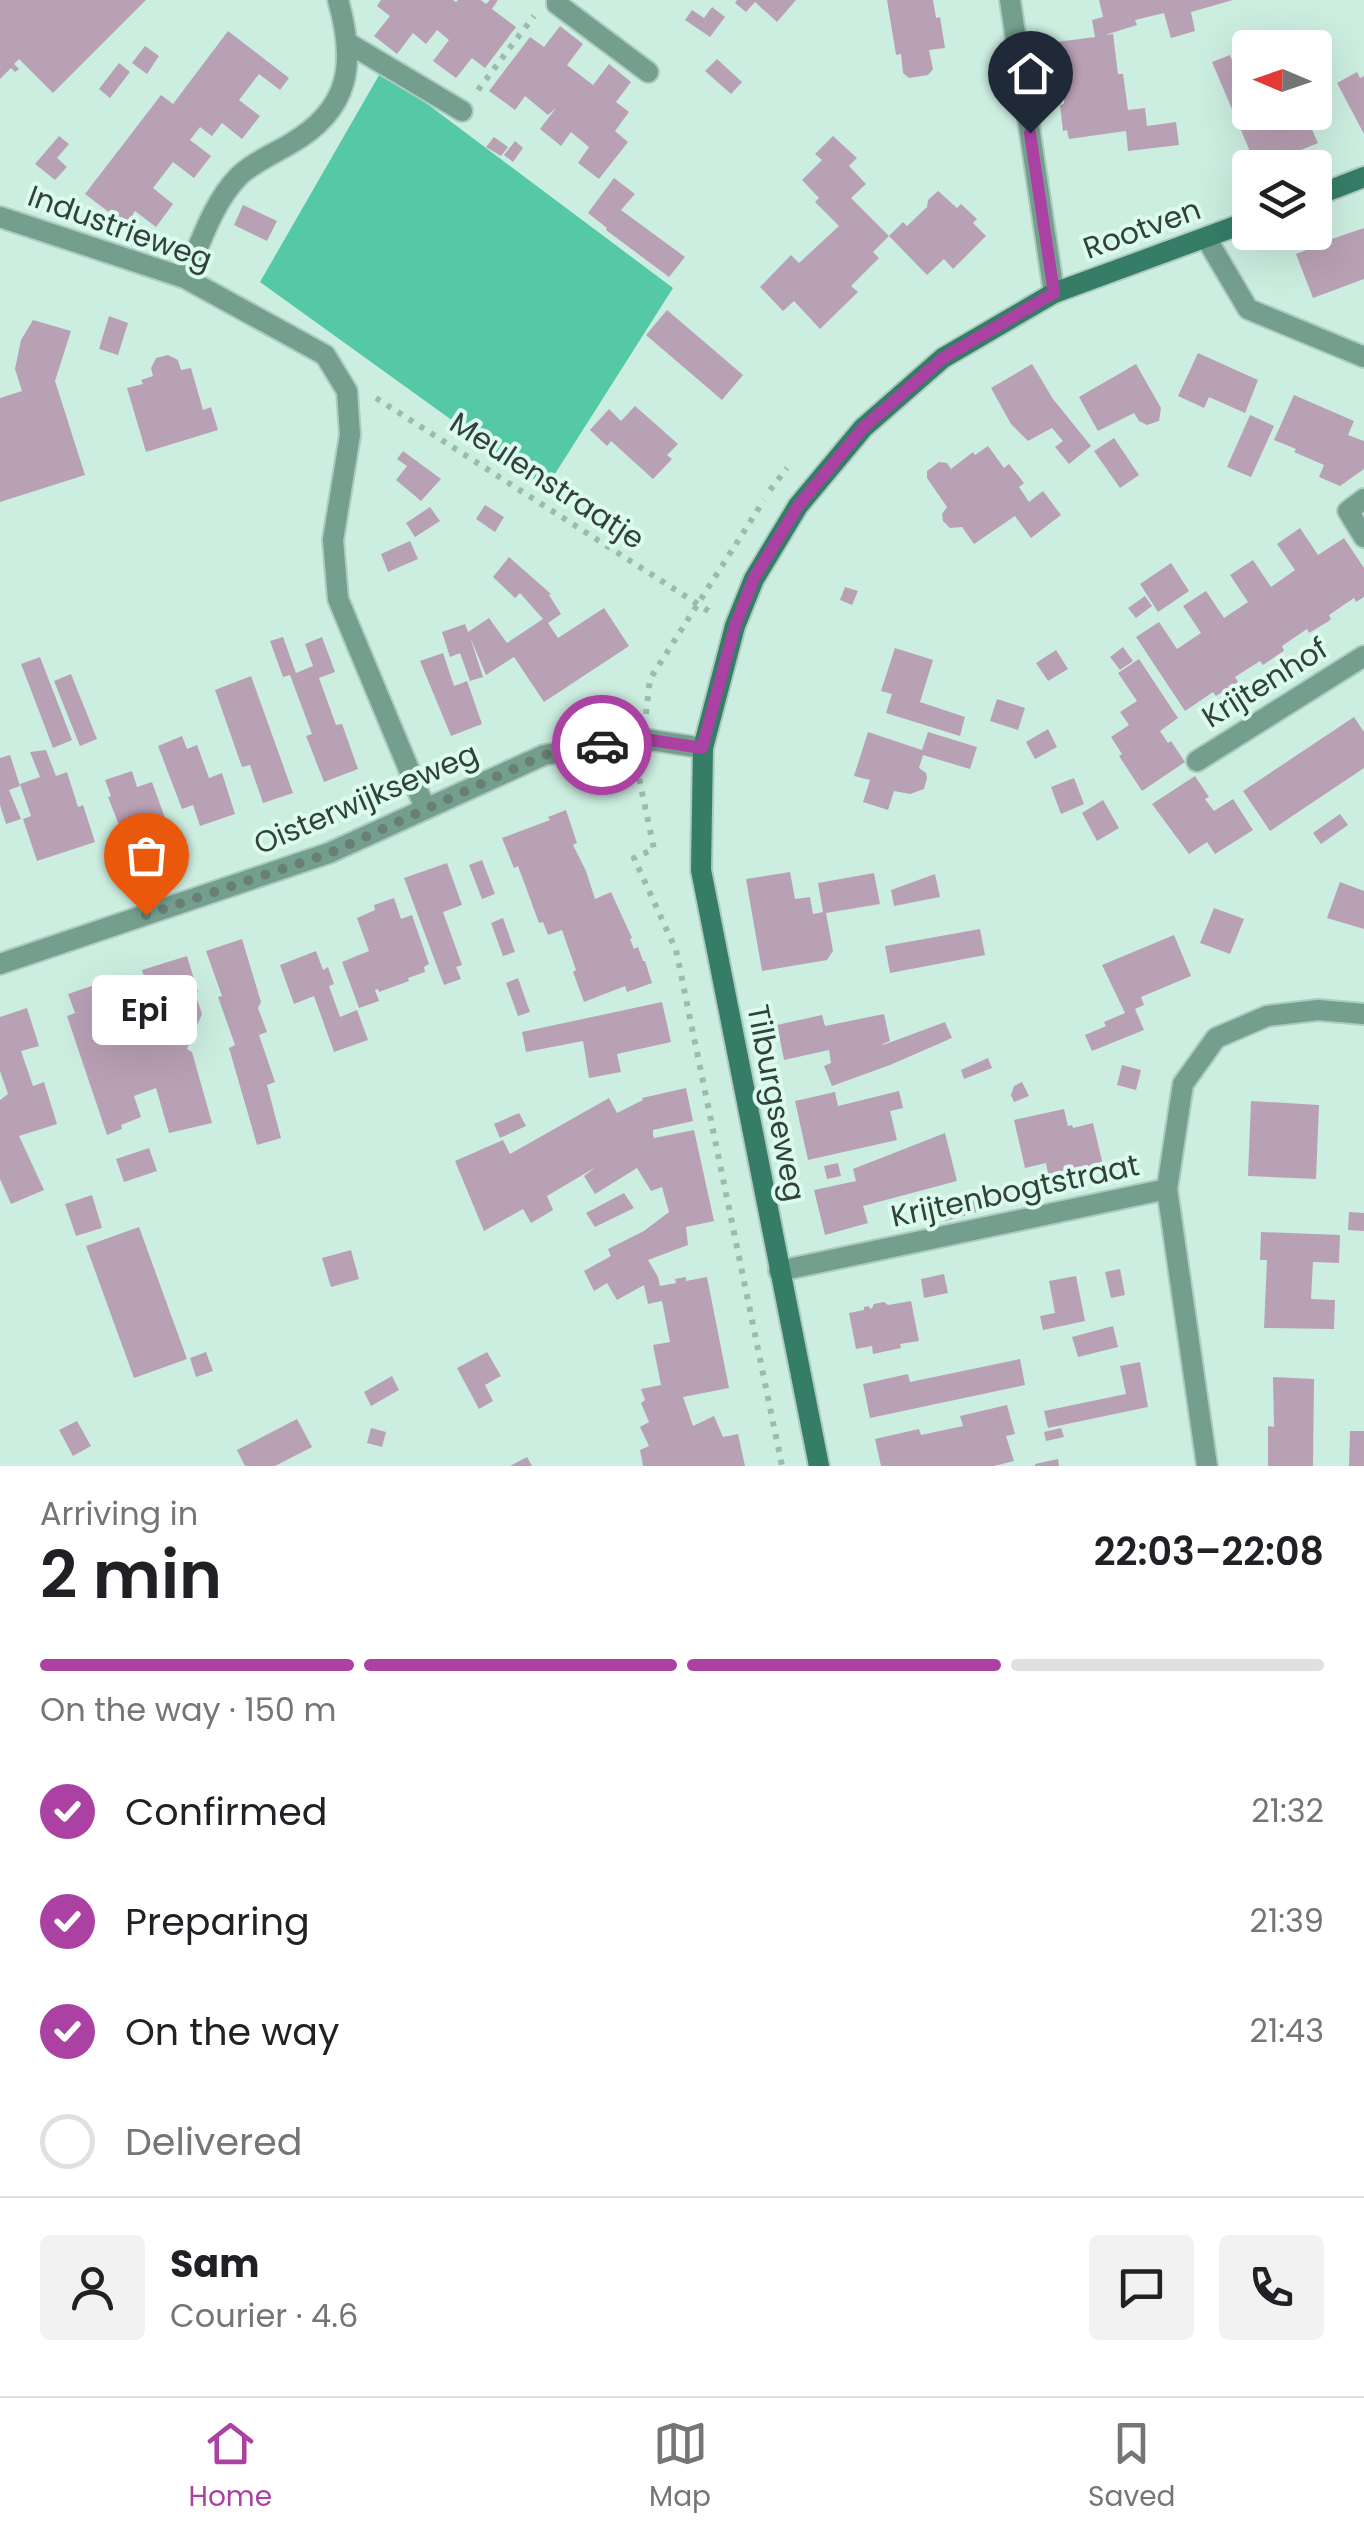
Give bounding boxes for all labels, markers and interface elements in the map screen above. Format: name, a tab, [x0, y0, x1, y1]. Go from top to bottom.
north arrow	[1232, 30, 1332, 130]
map controls	[1232, 30, 1332, 250]
pin	[988, 31, 1073, 134]
icon: home	[1003, 46, 1058, 101]
button: layers	[1232, 150, 1332, 250]
street label: Industrieweg	[22, 174, 218, 281]
street label: Rootven	[1077, 187, 1207, 270]
street label: Meulenstraatje	[442, 402, 653, 560]
street label: Krijtenhof	[1194, 627, 1336, 738]
courier	[552, 695, 652, 795]
icon: car	[575, 718, 630, 773]
street label: Oisterwijkseweg	[247, 732, 485, 865]
pin	[104, 813, 189, 916]
icon: bag	[119, 828, 174, 883]
callout: Epi	[94, 975, 198, 1045]
text: Epi	[121, 987, 168, 1032]
street label: Tilburgseweg	[736, 1001, 817, 1205]
street label: Krijtenbogtstraat	[887, 1143, 1143, 1238]
text: Arriving in	[40, 1491, 198, 1536]
text: 22:03–22:08	[1094, 1525, 1324, 1578]
text: 2 min	[40, 1530, 222, 1621]
text: On the way · 150 m	[40, 1687, 336, 1732]
icon: check	[40, 1784, 95, 1839]
text: Confirmed	[125, 1785, 327, 1838]
text: 21:32	[1251, 1788, 1324, 1833]
icon: check	[40, 1894, 95, 1949]
text: Preparing	[125, 1895, 310, 1948]
text: 21:39	[1250, 1898, 1324, 1943]
icon: check	[40, 2004, 95, 2059]
text: On the way	[125, 2005, 339, 2058]
text: 21:43	[1250, 2008, 1324, 2053]
text: Delivered	[125, 2115, 302, 2168]
button: person	[40, 2235, 145, 2340]
button: chat	[1089, 2235, 1194, 2340]
button: phone	[1219, 2235, 1324, 2340]
text: Sam	[170, 2237, 259, 2290]
text: Courier · 4.6	[170, 2293, 358, 2338]
tab: Home	[189, 2416, 272, 2518]
tab: Map	[649, 2416, 711, 2518]
tab: Saved	[1088, 2416, 1175, 2518]

